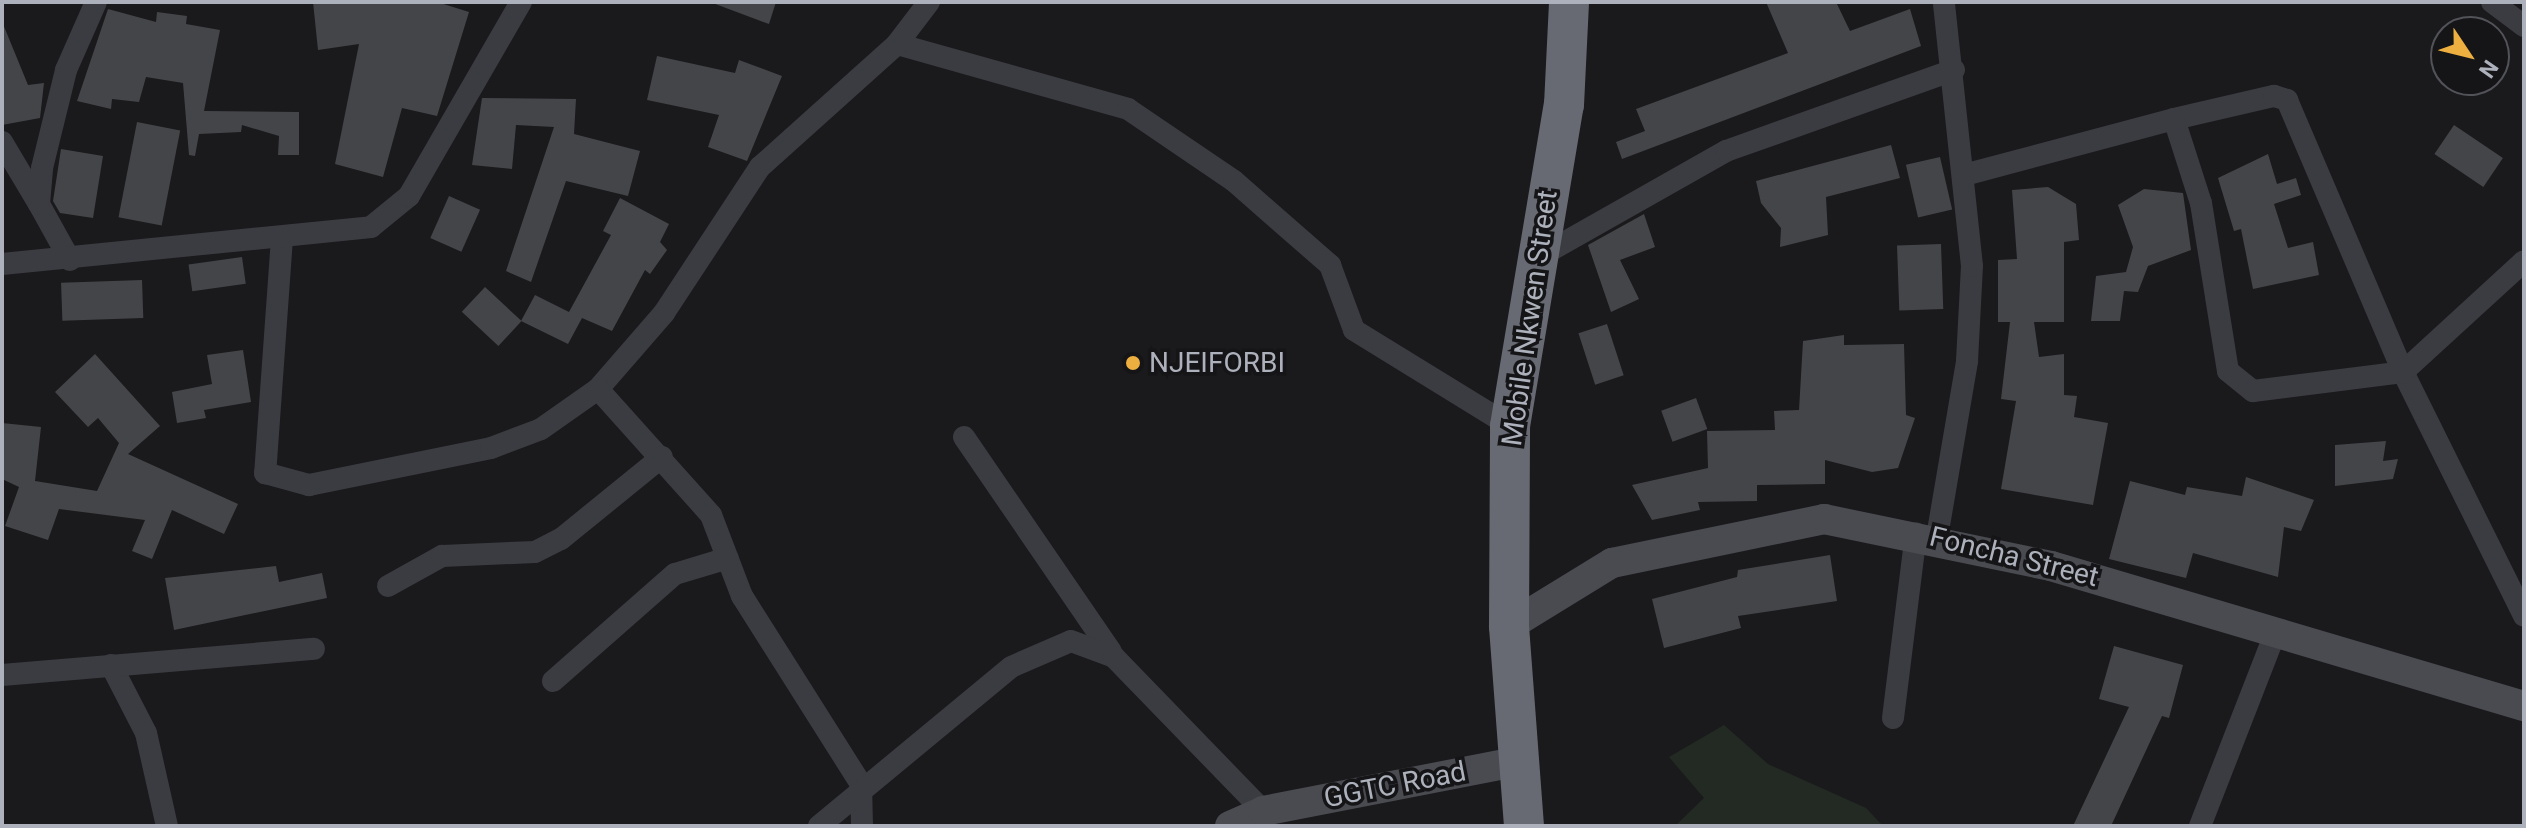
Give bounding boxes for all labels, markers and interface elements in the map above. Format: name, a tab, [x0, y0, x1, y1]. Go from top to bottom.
north arrow	[2430, 16, 2510, 96]
text: N	[2474, 55, 2503, 82]
street label: Mobile Nkwen Street	[1495, 188, 1565, 448]
place label: NJEIFORBI	[1149, 346, 1285, 380]
marker: NJEIFORBI	[1124, 354, 1142, 372]
street label: Foncha Street	[1926, 520, 2102, 594]
street label: GGTC Road	[1321, 755, 1469, 815]

